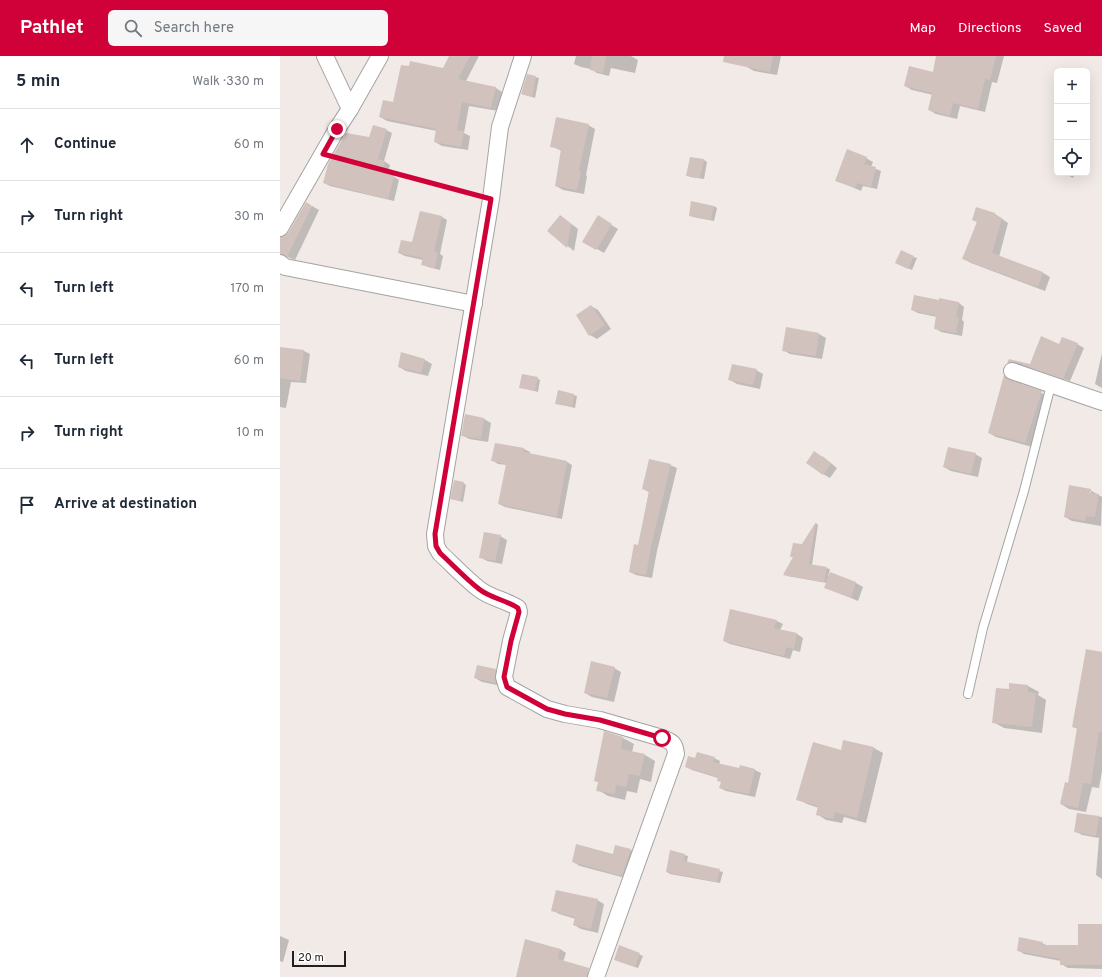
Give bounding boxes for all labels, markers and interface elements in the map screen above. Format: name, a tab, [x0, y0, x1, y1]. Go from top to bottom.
search box	[108, 10, 388, 46]
text: Pathlet	[20, 16, 84, 40]
icon: search	[122, 17, 144, 39]
text: Search here	[154, 19, 234, 38]
text: Map	[910, 20, 936, 37]
text: Directions	[958, 20, 1022, 37]
text: Saved	[1044, 20, 1082, 37]
map controls	[1054, 68, 1090, 176]
button: +	[1054, 68, 1090, 104]
text: 5 min	[16, 71, 60, 93]
text: Walk · 330 m	[192, 74, 264, 90]
button: −	[1054, 104, 1090, 140]
route end	[328, 120, 346, 138]
icon: ahead	[16, 134, 38, 156]
text: Continue	[54, 135, 116, 154]
text: 60 m	[234, 137, 264, 153]
button: locate	[1054, 140, 1090, 176]
icon: right	[16, 206, 38, 228]
text: Turn right	[54, 207, 123, 226]
text: 30 m	[234, 209, 264, 225]
icon: left	[16, 278, 38, 300]
text: Turn left	[54, 279, 114, 298]
text: 170 m	[230, 281, 264, 297]
icon: left	[16, 350, 38, 372]
text: Turn left	[54, 351, 114, 370]
text: 60 m	[234, 353, 264, 369]
icon: right	[16, 422, 38, 444]
text: Turn right	[54, 423, 123, 442]
text: 10 m	[237, 425, 264, 441]
icon: arrive	[16, 494, 38, 516]
text: Arrive at destination	[54, 495, 197, 514]
route start	[653, 729, 671, 747]
scale bar	[292, 949, 346, 968]
text: 20 m	[298, 951, 324, 965]

